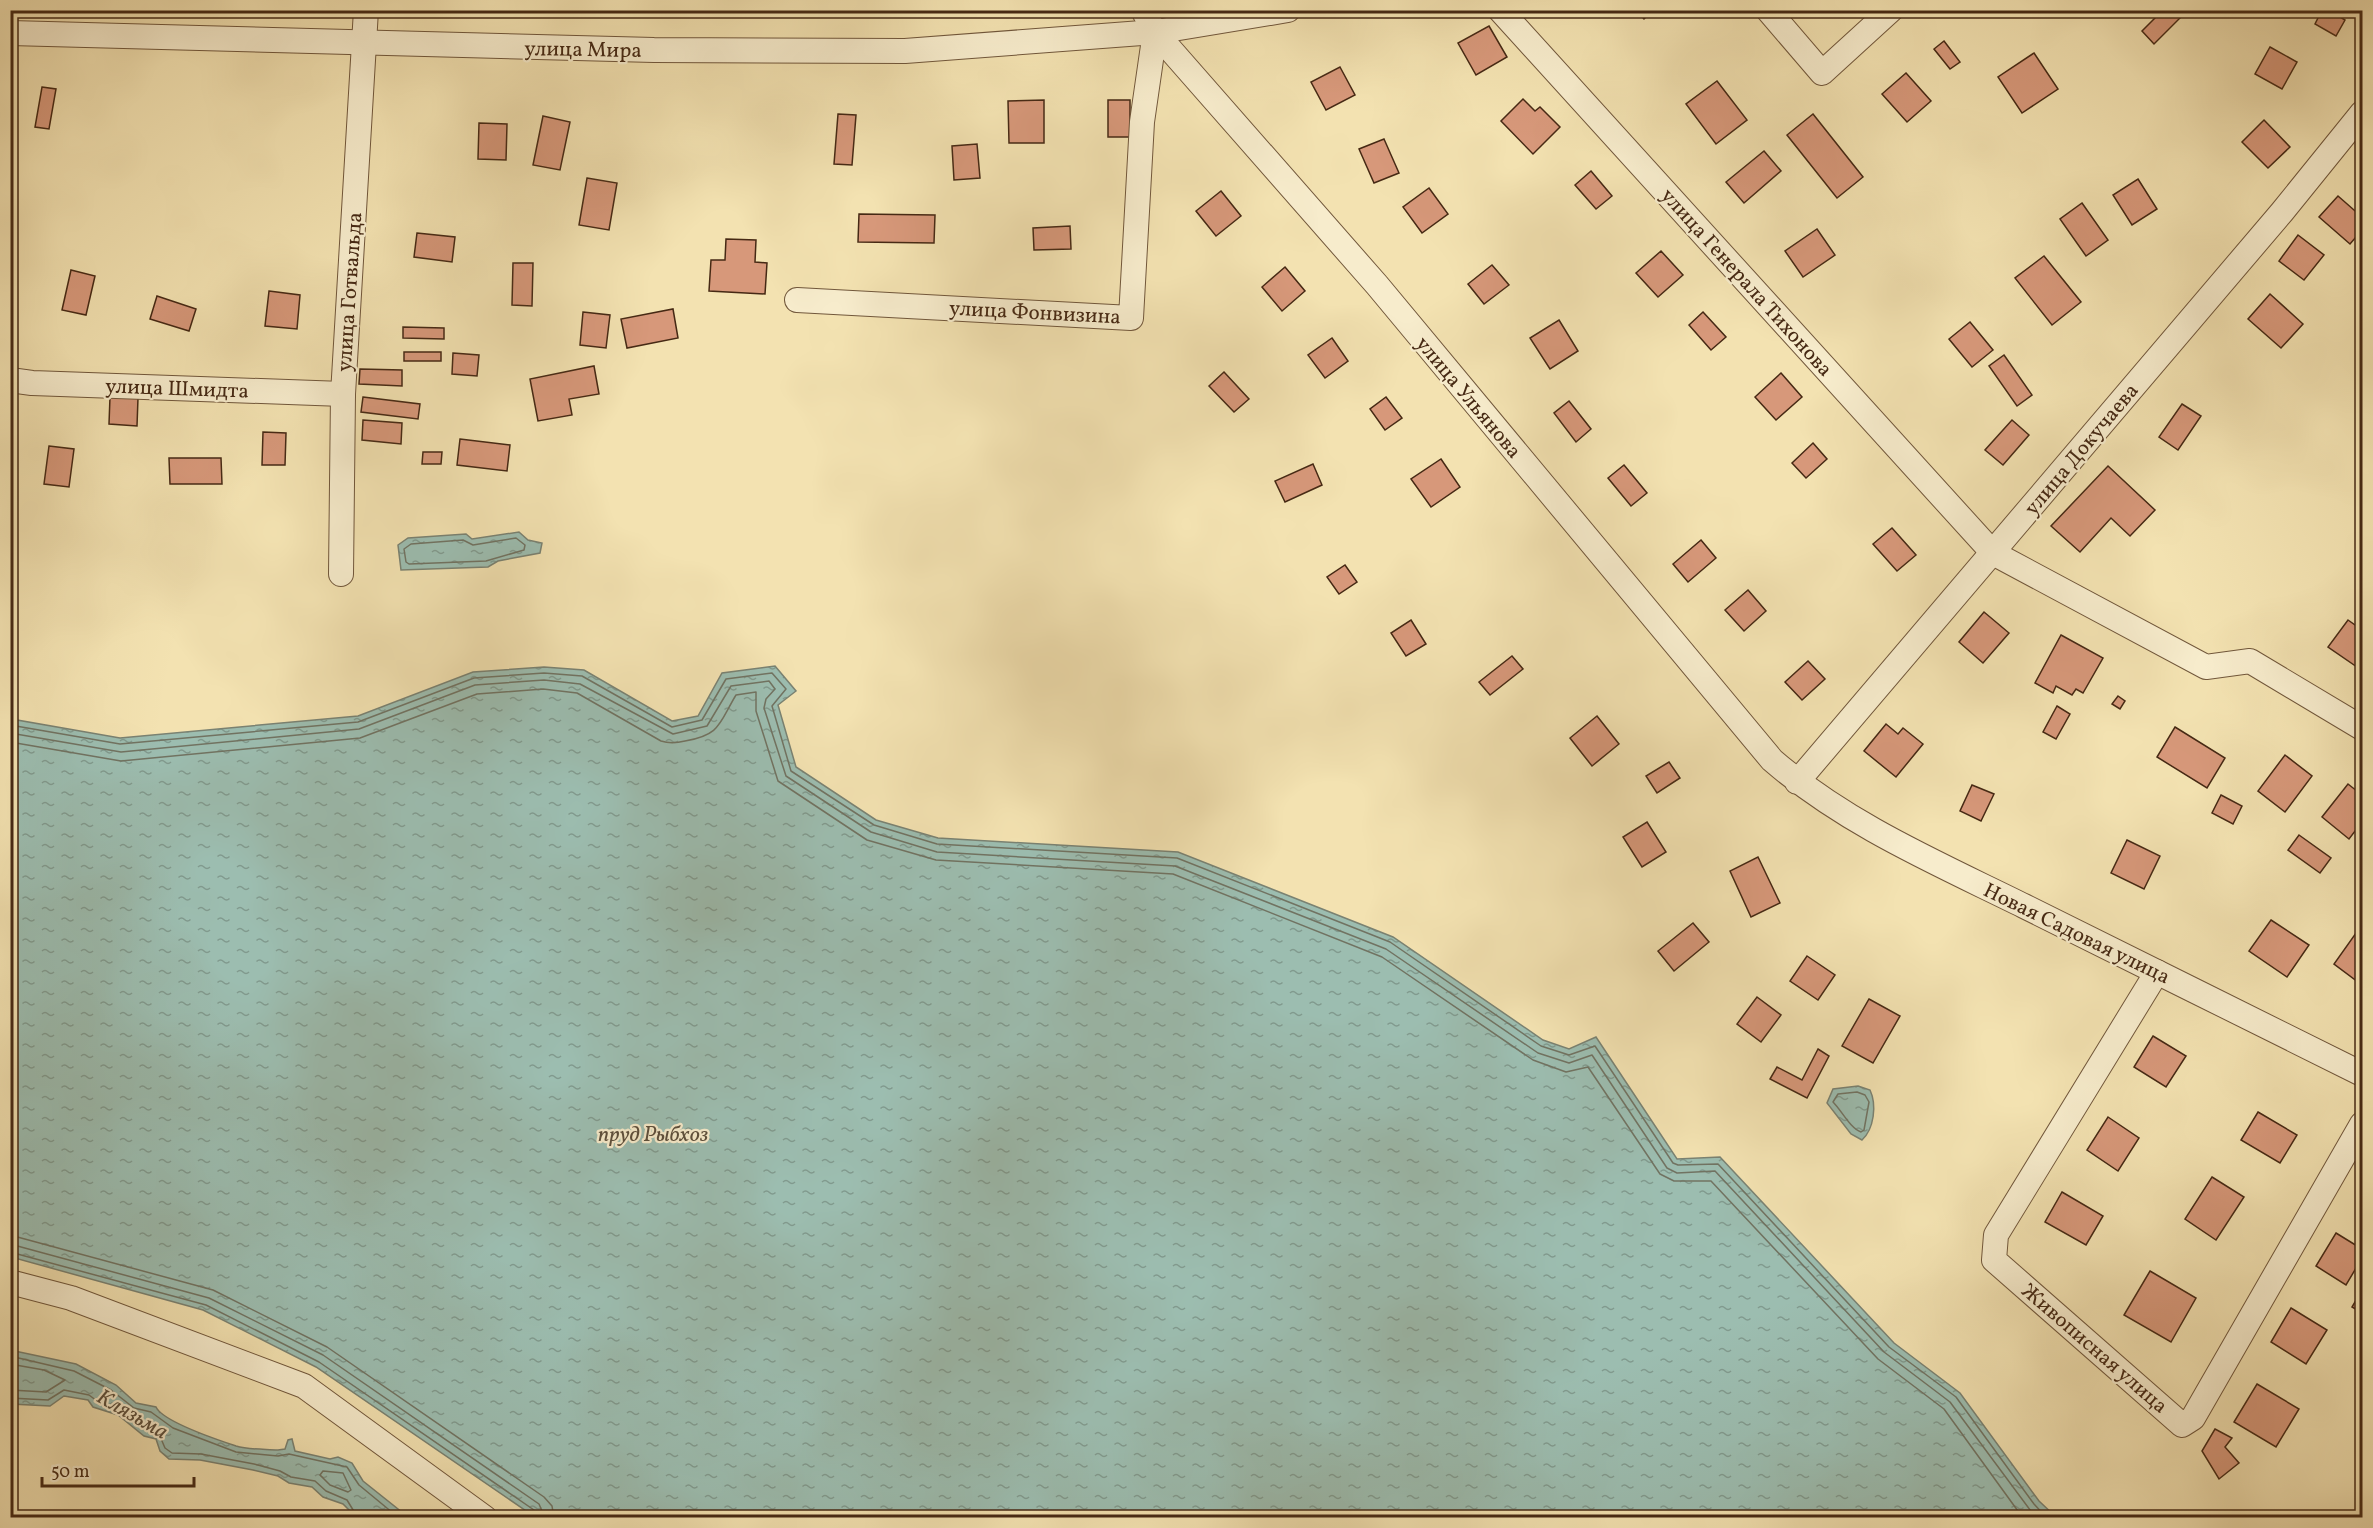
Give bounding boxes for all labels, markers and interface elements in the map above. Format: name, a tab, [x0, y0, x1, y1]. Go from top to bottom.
street label: улица Мира	[524, 35, 642, 66]
street label: улица Генерала Тихонова	[1653, 182, 1839, 384]
street label: улица Готвальда	[330, 211, 371, 373]
street label: улица Фонвизина	[948, 295, 1122, 332]
street label: улица Ульянова	[1408, 331, 1528, 465]
street label: улица Шмидта	[105, 372, 249, 406]
street label: улица Докучаева	[2018, 378, 2146, 522]
street label: Новая Садовая улица	[1978, 876, 2175, 992]
water label: пруд Рыбхоз	[598, 1120, 708, 1151]
street label: Живописная улица	[2014, 1277, 2174, 1421]
water label: Клязьма	[90, 1382, 173, 1448]
scale bar	[42, 1450, 194, 1488]
text: 50 m	[51, 1460, 90, 1485]

